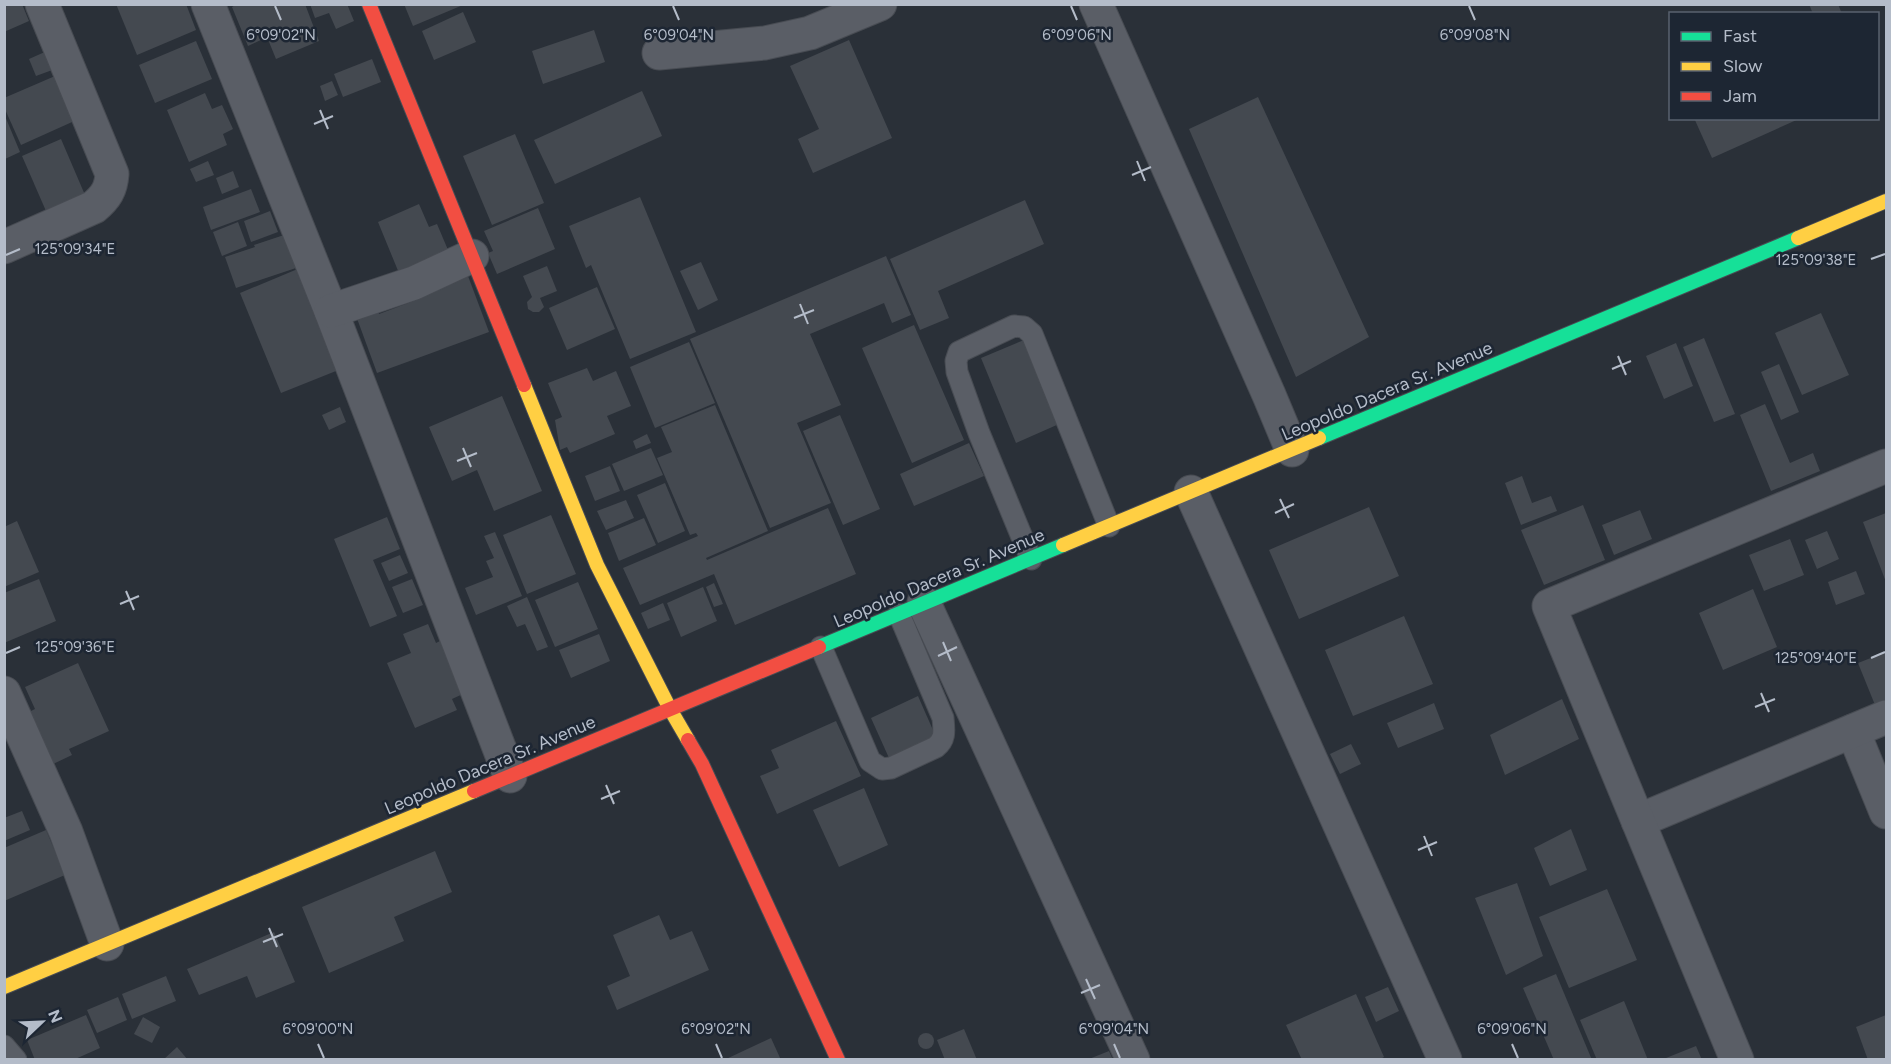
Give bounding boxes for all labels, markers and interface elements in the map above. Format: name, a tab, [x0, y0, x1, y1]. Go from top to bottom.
legend	[1669, 12, 1879, 120]
text: Fast	[1723, 25, 1757, 47]
text: 6°09'02"N	[246, 26, 316, 44]
text: 6°09'04"N	[644, 26, 714, 44]
text: 6°09'06"N	[1042, 26, 1112, 44]
text: 6°09'08"N	[1440, 26, 1510, 44]
text: Slow	[1723, 55, 1762, 77]
text: Jam	[1723, 85, 1757, 107]
text: 125°09'34"E	[34, 240, 116, 258]
text: 125°09'38"E	[1776, 251, 1856, 269]
street label: Leopoldo Dacera Sr. Avenue	[1278, 336, 1496, 446]
street label: Leopoldo Dacera Sr. Avenue	[830, 523, 1048, 633]
text: 125°09'36"E	[35, 638, 115, 656]
text: 125°09'40"E	[1775, 649, 1857, 667]
street label: Leopoldo Dacera Sr. Avenue	[381, 710, 599, 820]
north arrow	[12, 992, 72, 1052]
text: N	[44, 1007, 67, 1026]
text: 6°09'00"N	[283, 1020, 353, 1038]
text: 6°09'02"N	[681, 1020, 751, 1038]
text: 6°09'04"N	[1079, 1020, 1149, 1038]
text: 6°09'06"N	[1477, 1020, 1547, 1038]

